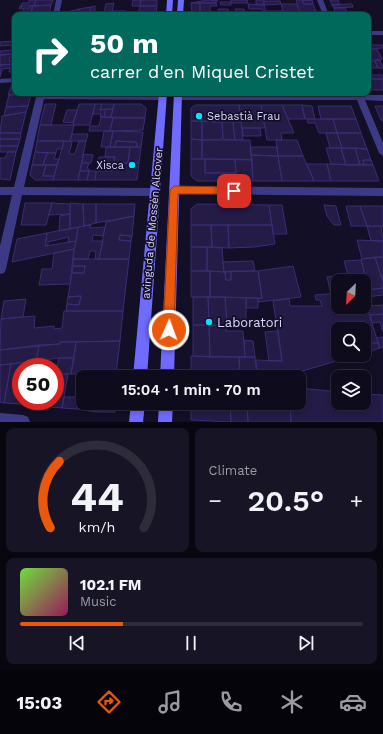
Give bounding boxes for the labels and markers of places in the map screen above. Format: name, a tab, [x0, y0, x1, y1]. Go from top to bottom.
place label: Sebastià Frau	[207, 110, 280, 123]
marker: Sebastià Frau	[194, 111, 204, 121]
place label: Xisca	[96, 159, 124, 172]
marker: Xisca	[127, 160, 137, 170]
pin	[217, 174, 251, 208]
place label: Laboratori	[217, 315, 282, 330]
marker: Laboratori	[204, 317, 214, 327]

